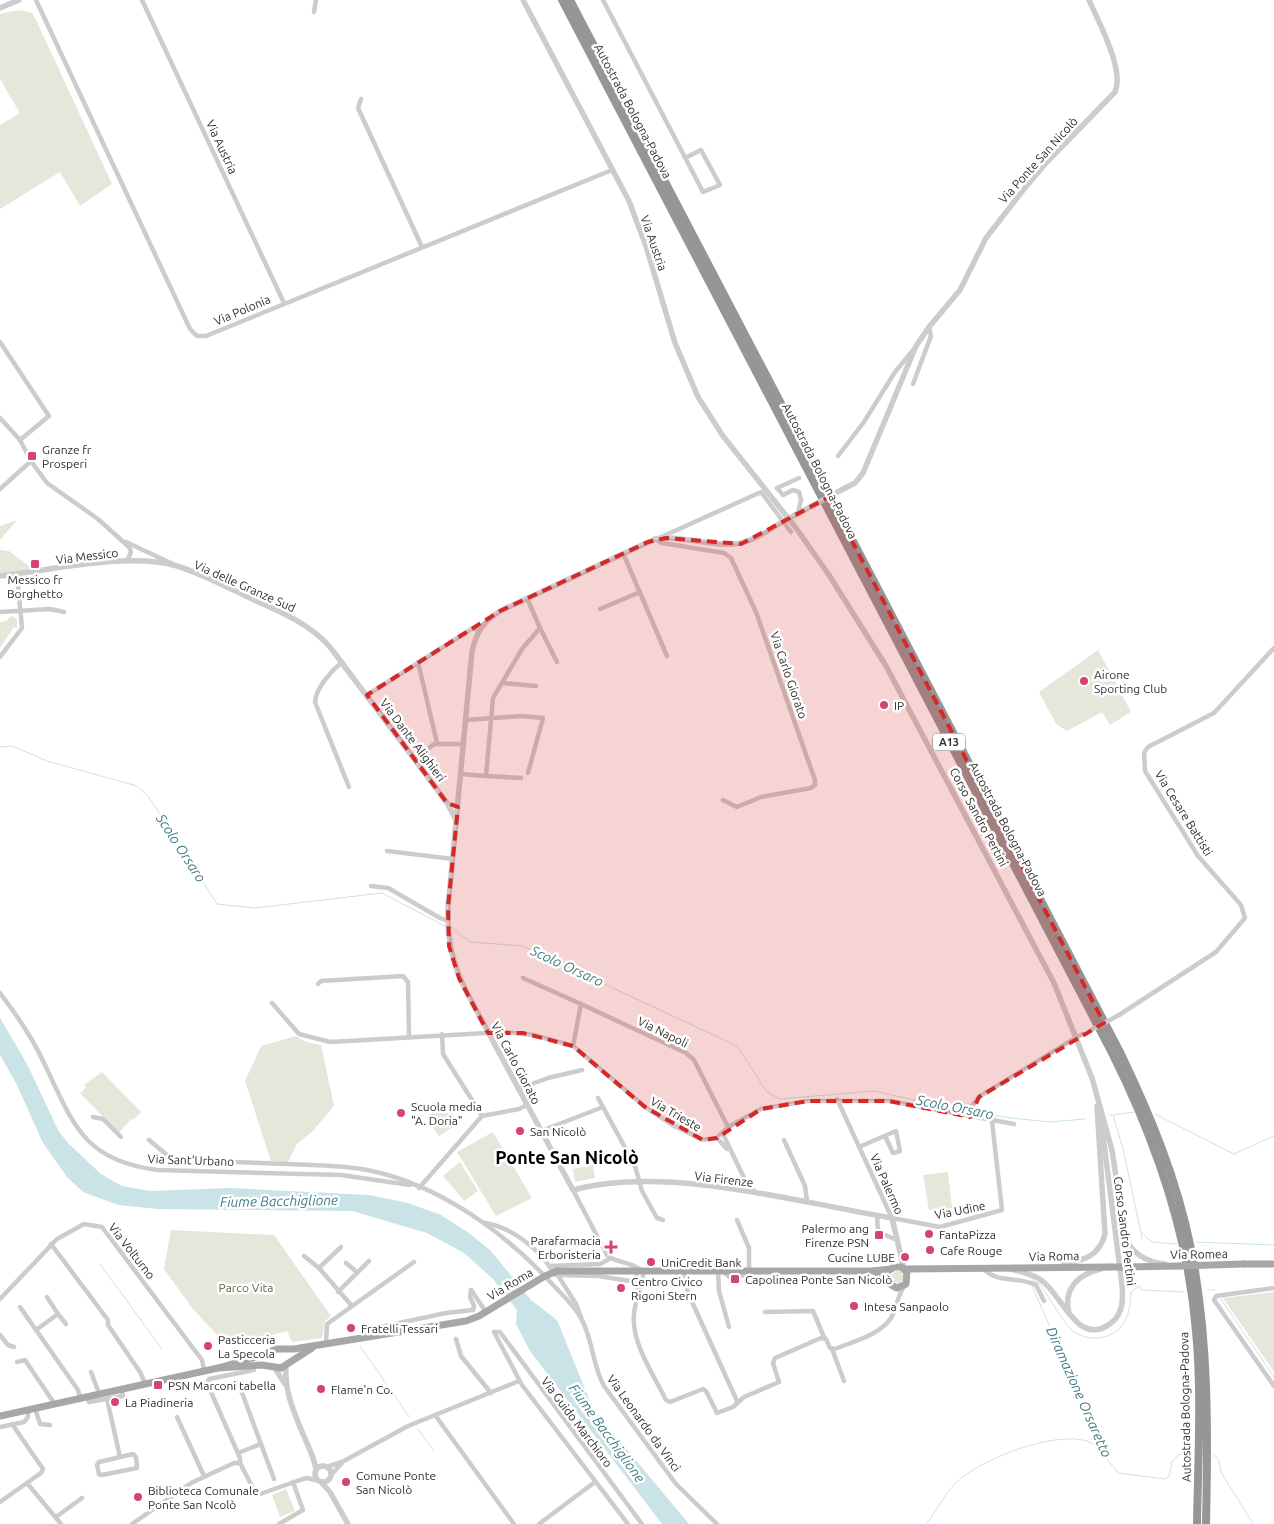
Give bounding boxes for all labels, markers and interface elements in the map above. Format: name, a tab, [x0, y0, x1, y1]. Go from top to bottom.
street label: Autostrada Bologna-Padova	[592, 42, 674, 180]
street label: Via Ponte San Nicolò	[996, 114, 1080, 206]
street label: Via Austria	[204, 118, 240, 176]
street label: Via Austria	[638, 213, 670, 273]
street label: Via Polonia	[212, 292, 272, 328]
street label: Autostrada Bologna-Padova	[780, 401, 860, 541]
place label: Granze fr Prosperi	[42, 443, 92, 470]
marker: Granze fr Prosperi	[26, 450, 38, 462]
street label: Via Messico	[55, 546, 119, 566]
marker: Messico fr Borghetto	[29, 558, 41, 570]
street label: Via delle Granze Sud	[192, 558, 298, 614]
place label: Messico fr Borghetto	[7, 573, 63, 600]
street label: Via Carlo Giorato	[768, 630, 810, 720]
place label: Airone Sporting Club	[1094, 668, 1167, 695]
marker: Airone Sporting Club	[1078, 675, 1090, 687]
street label: Via Dante Alighieri	[378, 696, 448, 784]
marker: IP	[878, 699, 890, 711]
place label: IP	[894, 699, 904, 712]
road number: A13	[933, 734, 965, 750]
street label: Autostrada Bologna-Padova	[967, 760, 1049, 898]
street label: Corso Sandro Pertini	[947, 765, 1011, 869]
street label: Via Cesare Battisti	[1153, 768, 1216, 858]
water label: Scolo Orsaro	[152, 810, 209, 885]
water label: Scolo Orsaro	[527, 942, 606, 990]
street label: Via Napoli	[636, 1014, 690, 1050]
street label: Via Carlo Giorato	[489, 1020, 543, 1106]
water label: Scolo Orsaro	[914, 1092, 995, 1122]
street label: Via Trieste	[648, 1094, 704, 1134]
place label: Scuola media "A. Doria"	[411, 1100, 482, 1127]
marker: Scuola media "A. Doria"	[395, 1107, 407, 1119]
marker: San Nicolò	[514, 1125, 526, 1137]
place label: San Nicolò	[530, 1125, 586, 1138]
district label: Ponte San Nicolò	[495, 1147, 639, 1167]
street label: Via Sant'Urbano	[148, 1152, 234, 1168]
street label: Via Palermo	[868, 1152, 906, 1216]
street label: Via Firenze	[694, 1169, 754, 1189]
street label: Corso Sandro Pertini	[1112, 1176, 1138, 1286]
water label: Fiume Bacchiglione	[220, 1192, 338, 1210]
street label: Via Udine	[934, 1199, 986, 1221]
street label: Via Volturno	[106, 1221, 158, 1281]
place label: Palermo ang Firenze PSN	[801, 1222, 869, 1249]
marker: FantaPizza	[923, 1228, 935, 1240]
place label: FantaPizza	[939, 1228, 996, 1241]
marker: Palermo ang Firenze PSN	[873, 1229, 885, 1241]
place label: Parafarmacia Erboristeria	[531, 1234, 601, 1261]
marker: Parafarmacia Erboristeria	[605, 1241, 617, 1253]
marker: Cafe Rouge	[924, 1244, 936, 1256]
place label: Cafe Rouge	[940, 1244, 1002, 1257]
street label: Via Romea	[1170, 1247, 1228, 1261]
street label: Via Roma	[1028, 1249, 1080, 1263]
place label: Cucine LUBE	[828, 1251, 895, 1264]
marker: Cucine LUBE	[899, 1251, 911, 1263]
marker: UniCredit Bank	[645, 1256, 657, 1268]
place label: UniCredit Bank	[661, 1256, 742, 1269]
street label: Via Roma	[485, 1265, 535, 1303]
marker: Capolinea Ponte San Nicolò	[729, 1273, 741, 1285]
place label: Capolinea Ponte San Nicolò	[745, 1273, 892, 1286]
place label: Centro Civico Rigoni Stern	[631, 1275, 702, 1302]
park label: Parco Vita	[219, 1281, 273, 1294]
marker: Centro Civico Rigoni Stern	[615, 1282, 627, 1294]
marker: Intesa Sanpaolo	[848, 1300, 860, 1312]
place label: Intesa Sanpaolo	[864, 1300, 949, 1313]
marker: Fratelli Tessari	[345, 1322, 357, 1334]
place label: Fratelli Tessari	[361, 1322, 438, 1335]
water label: Diramazione Orsaretto	[1043, 1324, 1115, 1460]
street label: Autostrada Bologna-Padova	[1177, 1332, 1193, 1482]
place label: Pasticceria La Specola	[218, 1333, 275, 1360]
marker: Pasticceria La Specola	[202, 1340, 214, 1352]
street label: Via Leonardo da Vinci	[605, 1372, 683, 1474]
street label: Via Guido Marchioro	[539, 1374, 615, 1470]
marker: PSN Marconi tabella	[152, 1379, 164, 1391]
place label: PSN Marconi tabella	[168, 1379, 276, 1392]
water label: Fiume Bacchiglione	[566, 1381, 648, 1485]
marker: Flame'n Co.	[315, 1383, 327, 1395]
place label: Flame'n Co.	[331, 1383, 393, 1396]
marker: La Piadineria	[109, 1396, 121, 1408]
place label: La Piadineria	[125, 1396, 193, 1409]
place label: Comune Ponte San Nicolò	[356, 1469, 436, 1496]
marker: Comune Ponte San Nicolò	[340, 1476, 352, 1488]
place label: Biblioteca Comunale Ponte San Ncolò	[148, 1484, 259, 1511]
marker: Biblioteca Comunale Ponte San Ncolò	[132, 1491, 144, 1503]

